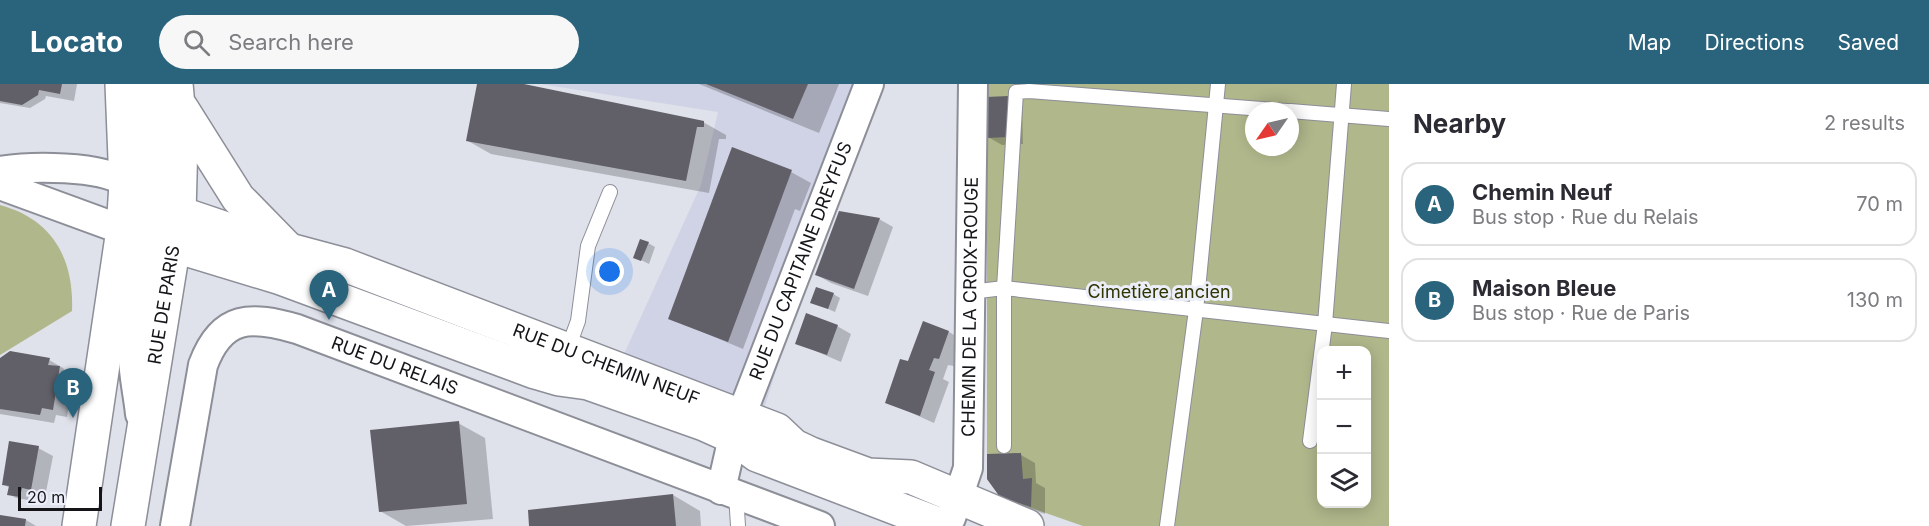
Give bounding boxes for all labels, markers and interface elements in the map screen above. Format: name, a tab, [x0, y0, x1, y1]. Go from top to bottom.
search box	[159, 15, 579, 69]
text: Locato	[30, 25, 123, 59]
icon: search	[180, 26, 213, 59]
text: Search here	[228, 29, 354, 55]
text: Map	[1628, 30, 1671, 55]
text: Directions	[1704, 30, 1805, 55]
text: Saved	[1838, 30, 1899, 55]
north arrow	[1245, 102, 1299, 156]
text: Nearby	[1413, 108, 1506, 139]
text: 2 results	[1824, 111, 1905, 135]
street label: RUE DU CAPITAINE DREYFUS	[745, 138, 856, 383]
street label: CHEMIN DE LA CROIX-ROUGE	[957, 177, 982, 437]
text: Chemin Neuf	[1472, 179, 1612, 205]
text: A	[1427, 192, 1442, 216]
text: 70 m	[1856, 192, 1903, 216]
text: Bus stop · Rue du Relais	[1472, 205, 1699, 229]
street label: RUE DE PARIS	[143, 244, 184, 366]
your location	[595, 257, 624, 286]
pin: A	[310, 270, 348, 320]
text: Maison Bleue	[1472, 275, 1616, 301]
park label: Cimetière ancien	[1087, 281, 1231, 302]
text: B	[1428, 288, 1441, 312]
text: 130 m	[1847, 288, 1903, 312]
text: Bus stop · Rue de Paris	[1472, 301, 1690, 325]
street label: RUE DU CHEMIN NEUF	[510, 319, 703, 409]
street label: RUE DU RELAIS	[329, 332, 461, 399]
map controls	[1317, 346, 1371, 508]
button: +	[1317, 346, 1371, 400]
pin: B	[54, 368, 92, 418]
button: −	[1317, 400, 1371, 454]
button: layers	[1317, 454, 1371, 508]
scale bar	[18, 484, 102, 512]
text: 20 m	[27, 487, 65, 507]

